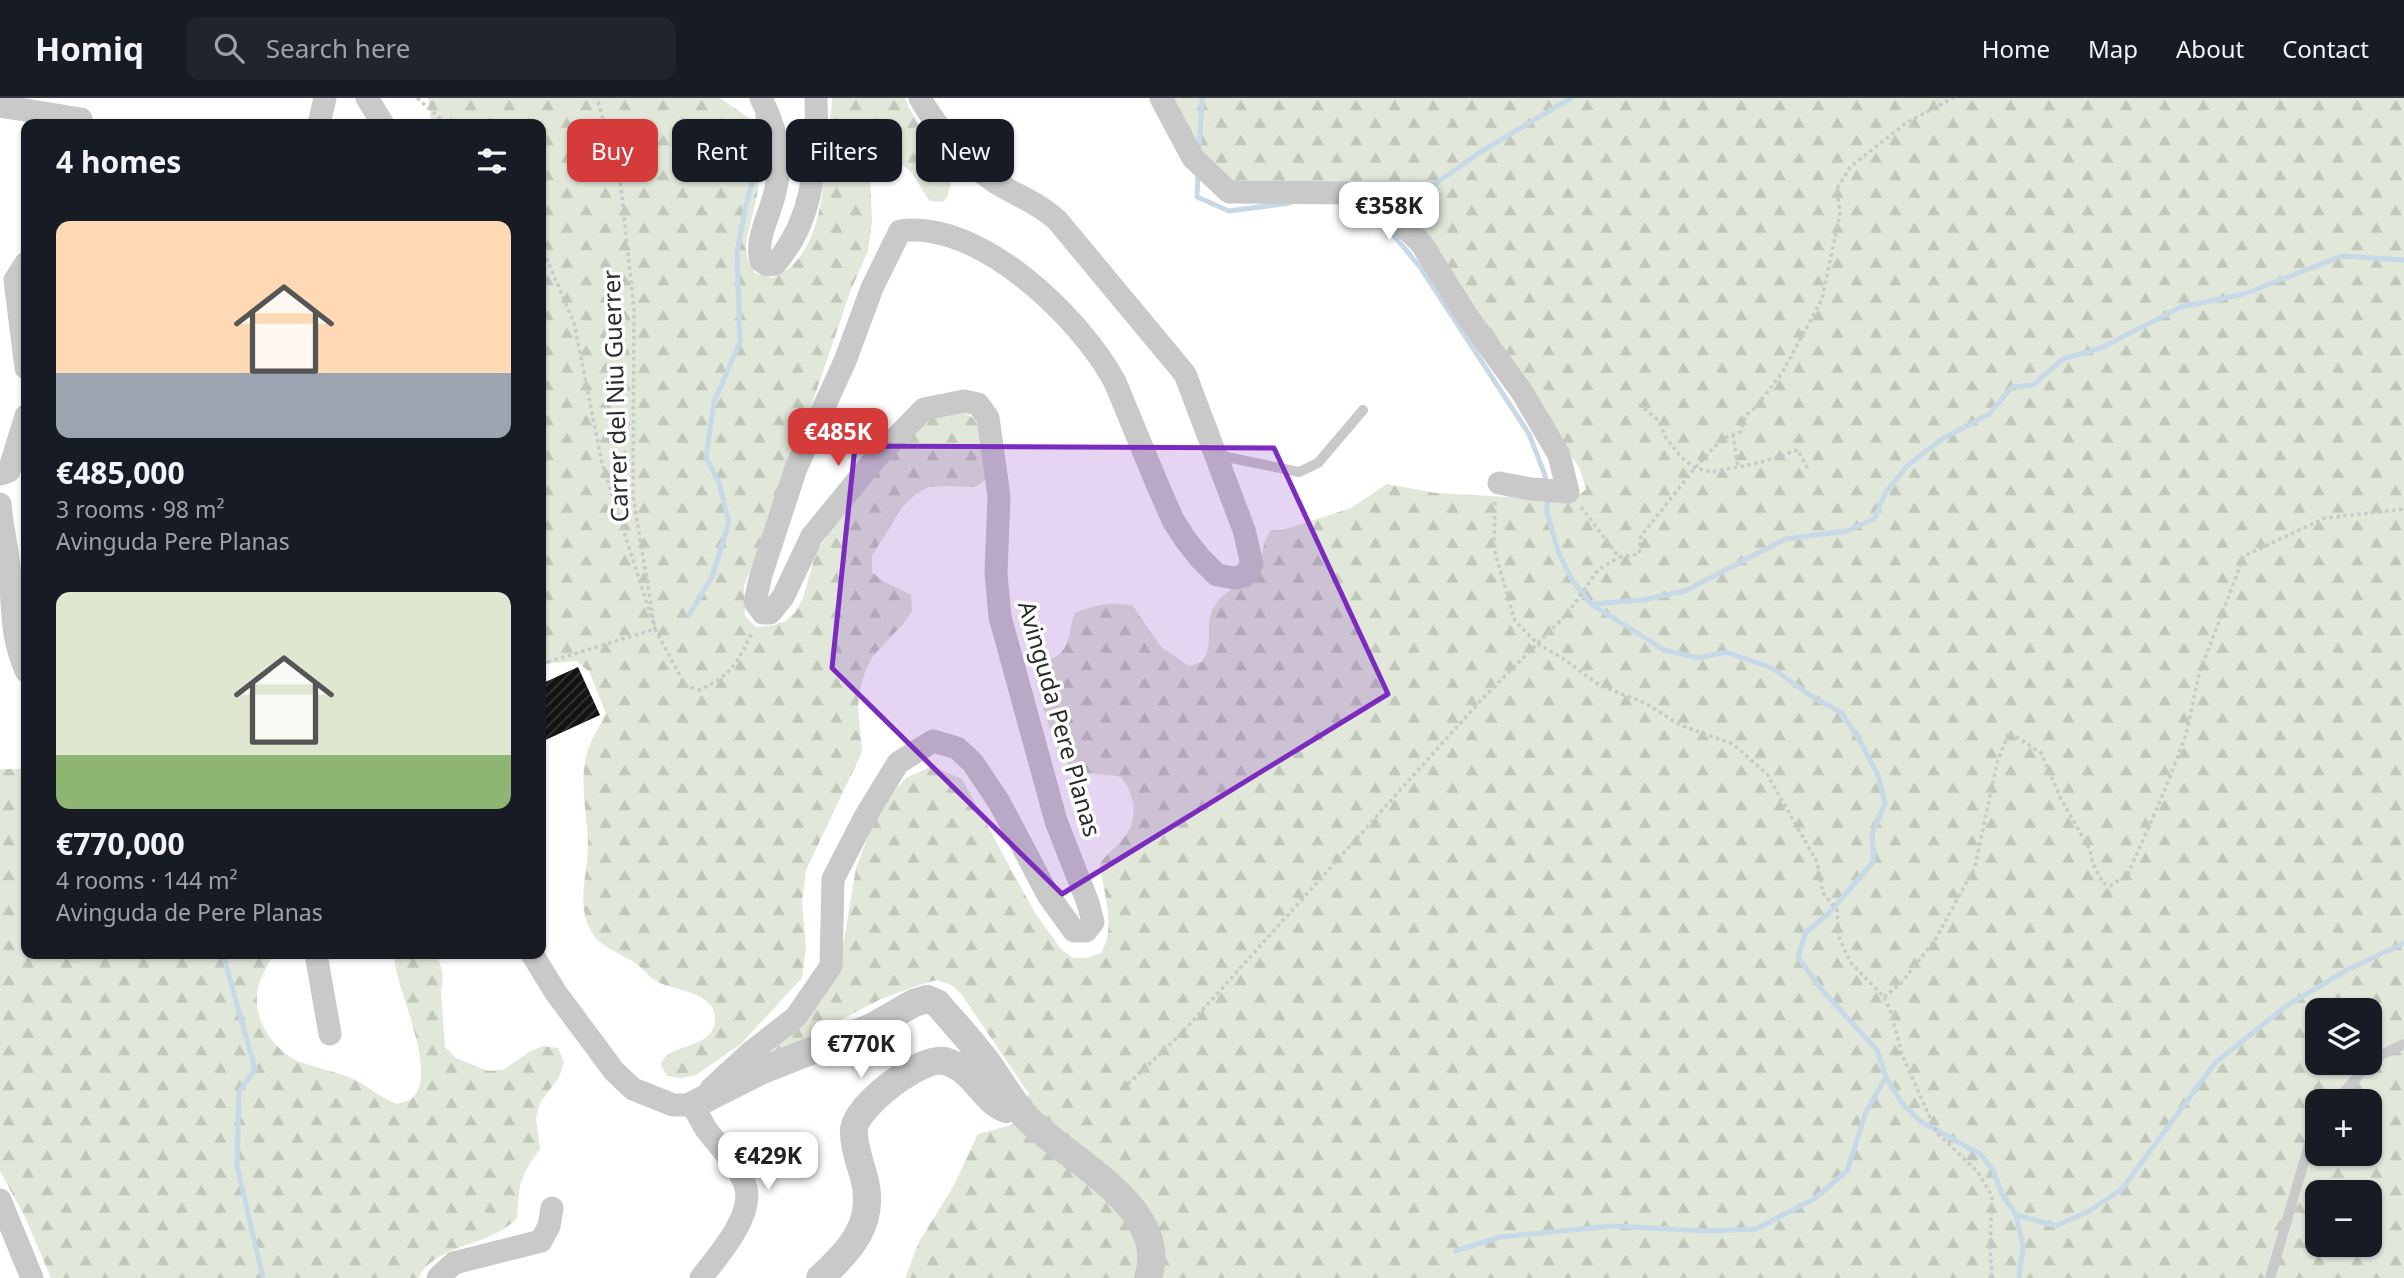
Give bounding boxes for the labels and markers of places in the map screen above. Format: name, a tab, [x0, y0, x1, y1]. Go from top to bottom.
pin: €358K	[1340, 183, 1438, 242]
pin: €485K	[789, 408, 887, 468]
pin: €770K	[812, 1020, 910, 1080]
pin: €429K	[719, 1132, 817, 1192]

